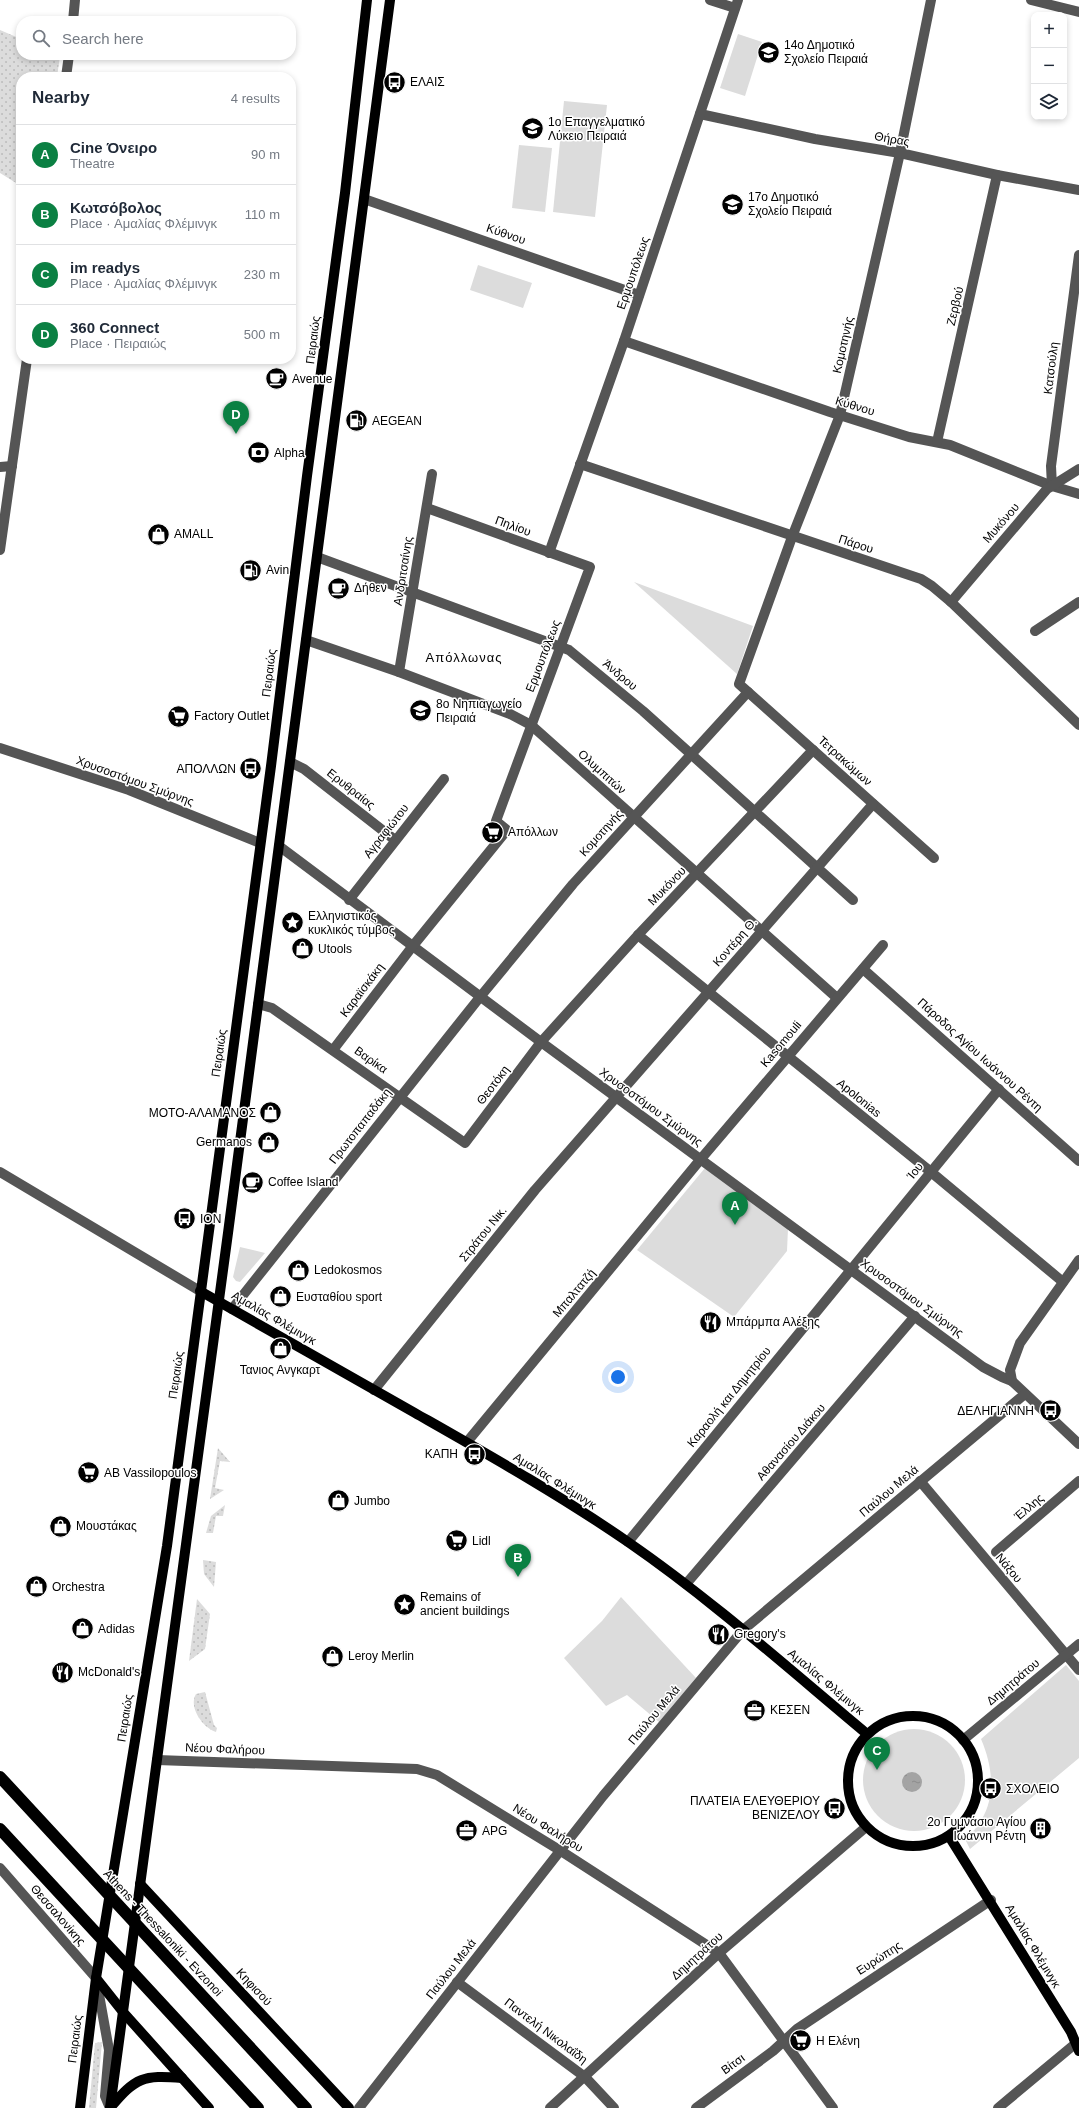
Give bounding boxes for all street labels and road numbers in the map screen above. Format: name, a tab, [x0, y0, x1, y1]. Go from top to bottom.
street label: Θήρας	[873, 129, 911, 149]
street label: Κύθνου	[485, 221, 527, 247]
street label: Ερμουπόλεως	[614, 234, 652, 311]
street label: Ζερβού	[944, 285, 966, 327]
street label: Πειραιώς	[303, 315, 323, 365]
street label: Κομοτηνής	[830, 315, 856, 375]
street label: Κατσούλη	[1041, 341, 1061, 395]
street label: Κύθνου	[834, 393, 876, 419]
street label: Μυκόνου	[980, 500, 1022, 546]
street label: Πηλίου	[493, 513, 533, 539]
street label: Πάρου	[837, 532, 875, 556]
street label: Ανδριτσαίνης	[391, 535, 415, 607]
street label: Ερμουπόλεως	[523, 618, 563, 694]
street label: Πειραιώς	[259, 648, 279, 698]
street label: Άνδρου	[600, 657, 640, 693]
street label: Τετρακώμων	[815, 733, 875, 789]
street label: Ολυμπιτών	[575, 747, 629, 797]
street label: Χρυσοστόμου Σμύρνης	[74, 753, 196, 809]
street label: Ερυθραίας	[324, 766, 378, 812]
street label: Αγραφιώτου	[360, 801, 412, 861]
street label: Κομοτηνής	[576, 807, 626, 859]
street label: Μυκόνου	[645, 864, 689, 908]
street label: Κοντέρη Θ.	[710, 915, 760, 969]
street label: Καραϊσκάκη	[337, 960, 387, 1020]
street label: Πάροδος Αγίου Ιωάννου Ρέντη	[915, 995, 1045, 1115]
street label: Kasomouli	[758, 1018, 804, 1070]
street label: Πειραιώς	[209, 1028, 229, 1078]
street label: Βαρίκα	[352, 1044, 390, 1076]
street label: Θεοτόκη	[474, 1063, 512, 1107]
street label: Χρυσοστόμου Σμύρνης	[597, 1065, 705, 1149]
street label: Apolonias	[834, 1076, 884, 1120]
street label: Πρωτοπαπαδάκη	[326, 1085, 394, 1167]
street label: Ίου	[903, 1160, 926, 1183]
street label: Στράτου Νικ.	[456, 1203, 510, 1265]
street label: Χρυσοστόμου Σμύρνης	[858, 1256, 966, 1340]
street label: Μπαλτατζή	[550, 1266, 598, 1320]
street label: Αμαλίας Φλέμινγκ	[229, 1288, 320, 1348]
street label: Καραολή και Δημητρίου	[684, 1344, 774, 1450]
street label: Πειραιώς	[166, 1350, 186, 1400]
street label: Αθανασίου Διάκου	[754, 1401, 828, 1483]
street label: Αμαλίας Φλέμινγκ	[511, 1450, 600, 1513]
street label: Παύλου Μελά	[857, 1462, 921, 1520]
street label: Έλλης	[1011, 1491, 1047, 1524]
street label: Νάξου	[993, 1551, 1025, 1585]
street label: Αμαλίας Φλέμινγκ	[785, 1646, 868, 1719]
street label: Δημητράτου	[984, 1656, 1042, 1708]
street label: Παύλου Μελά	[625, 1683, 683, 1747]
street label: Πειραιώς	[114, 1693, 136, 1743]
street label: Νέου Φαλήρου	[185, 1741, 265, 1757]
street label: Νέου Φαλήρου	[510, 1801, 586, 1855]
street label: Athens - Thessaloniki - Evzonoi	[101, 1867, 225, 1999]
street label: Θεσσαλονίκης	[28, 1882, 88, 1948]
street label: Αμαλίας Φλέμινγκ	[1003, 1902, 1064, 1991]
street label: Δημητράτου	[668, 1929, 726, 1983]
street label: Παύλου Μελά	[423, 1936, 479, 2002]
street label: Ευρώπης	[854, 1938, 905, 1978]
street label: Κηφισού	[233, 1965, 275, 2009]
street label: Παντελή Νικολαΐδη	[502, 1995, 590, 2067]
street label: Πειραιώς	[65, 2014, 85, 2064]
street label: Βίτσι	[719, 2051, 748, 2077]

